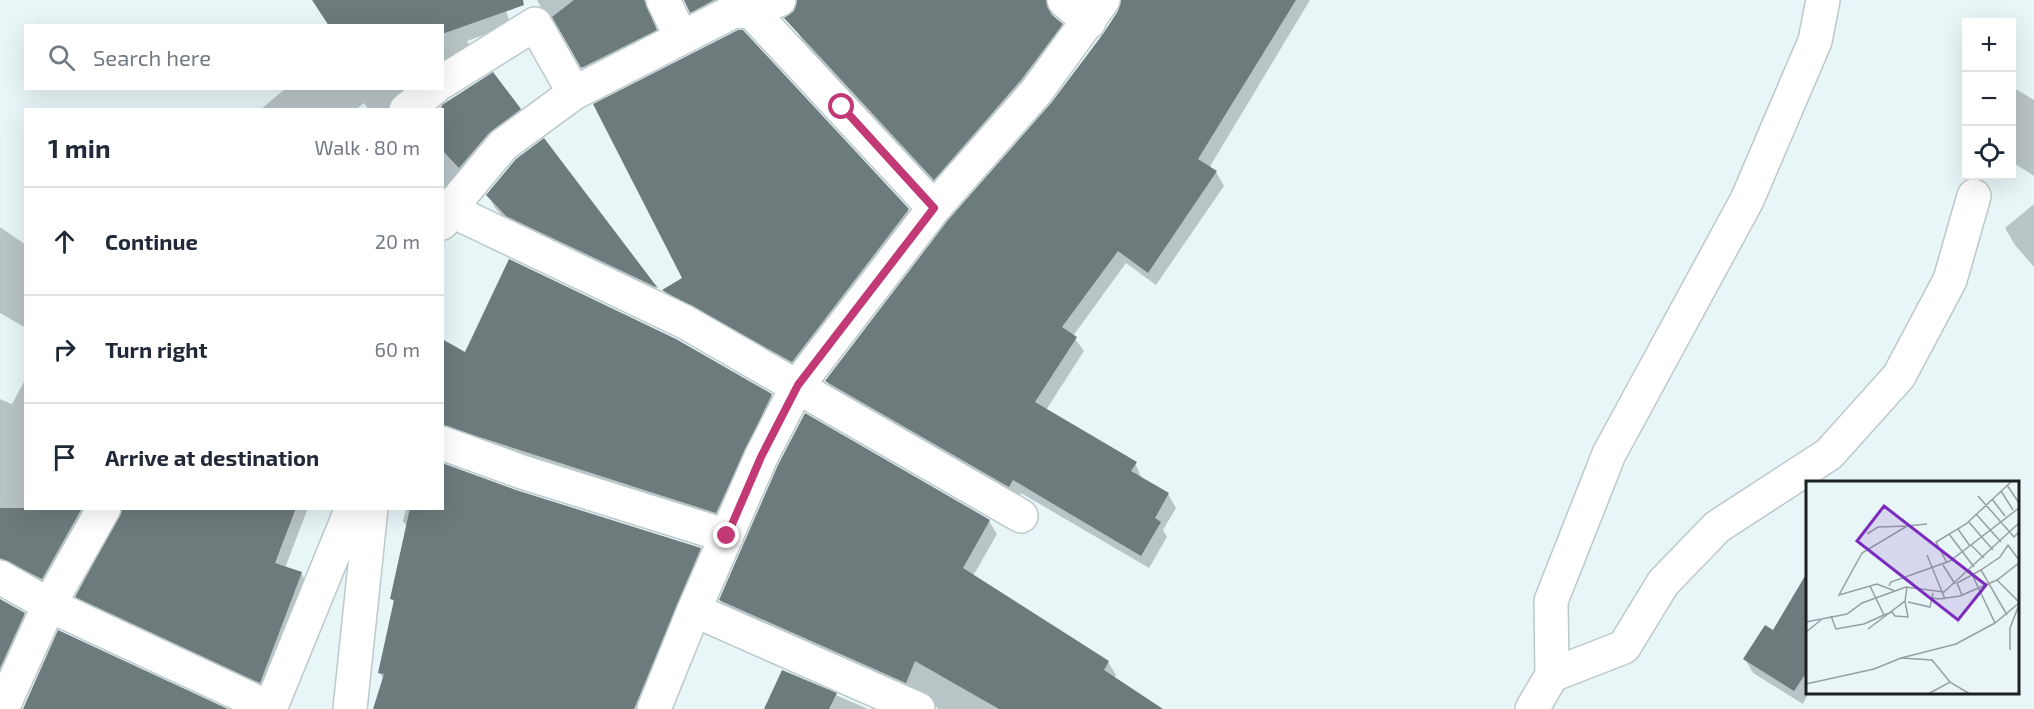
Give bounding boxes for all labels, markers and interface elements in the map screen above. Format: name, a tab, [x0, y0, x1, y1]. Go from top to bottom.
map controls	[1962, 18, 2016, 180]
button: +	[1962, 18, 2016, 72]
search box	[24, 24, 444, 90]
icon: search	[45, 41, 78, 74]
text: Search here	[93, 44, 211, 70]
button: −	[1962, 72, 2016, 126]
route start	[828, 93, 854, 119]
button: locate	[1962, 126, 2016, 180]
text: 1 min	[48, 132, 111, 163]
text: Walk · 80 m	[315, 135, 420, 159]
icon: ahead	[48, 225, 81, 258]
text: Continue	[105, 228, 198, 254]
text: 20 m	[375, 229, 420, 253]
icon: right	[48, 333, 81, 366]
text: Turn right	[105, 336, 207, 362]
text: 60 m	[375, 337, 420, 361]
icon: arrive	[48, 441, 81, 474]
text: Arrive at destination	[105, 444, 319, 470]
inset map	[1806, 481, 2019, 694]
route end	[713, 522, 739, 548]

